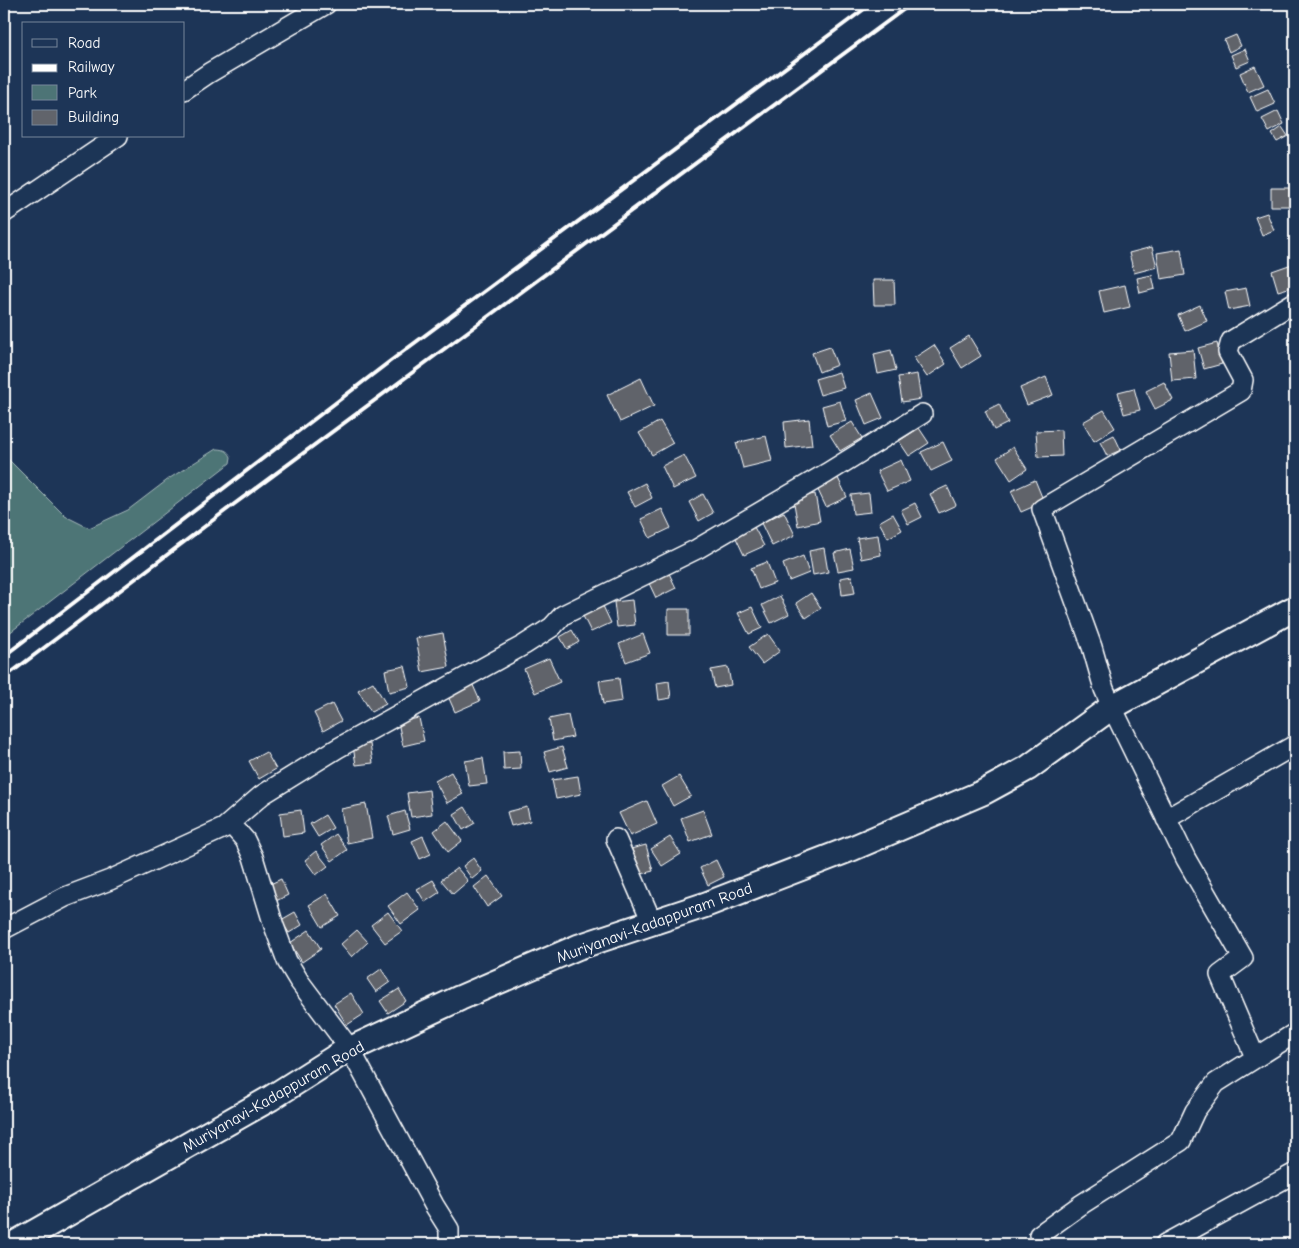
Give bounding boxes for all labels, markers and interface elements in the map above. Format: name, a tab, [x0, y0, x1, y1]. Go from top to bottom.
legend	[22, 22, 185, 138]
text: Road	[68, 34, 100, 52]
text: Railway	[68, 58, 115, 76]
text: Park	[68, 84, 97, 102]
text: Building	[68, 108, 119, 126]
street label: Muriyanavi-Kadappuram Road	[554, 879, 755, 967]
street label: Muriyanavi-Kadappuram Road	[179, 1037, 368, 1156]

